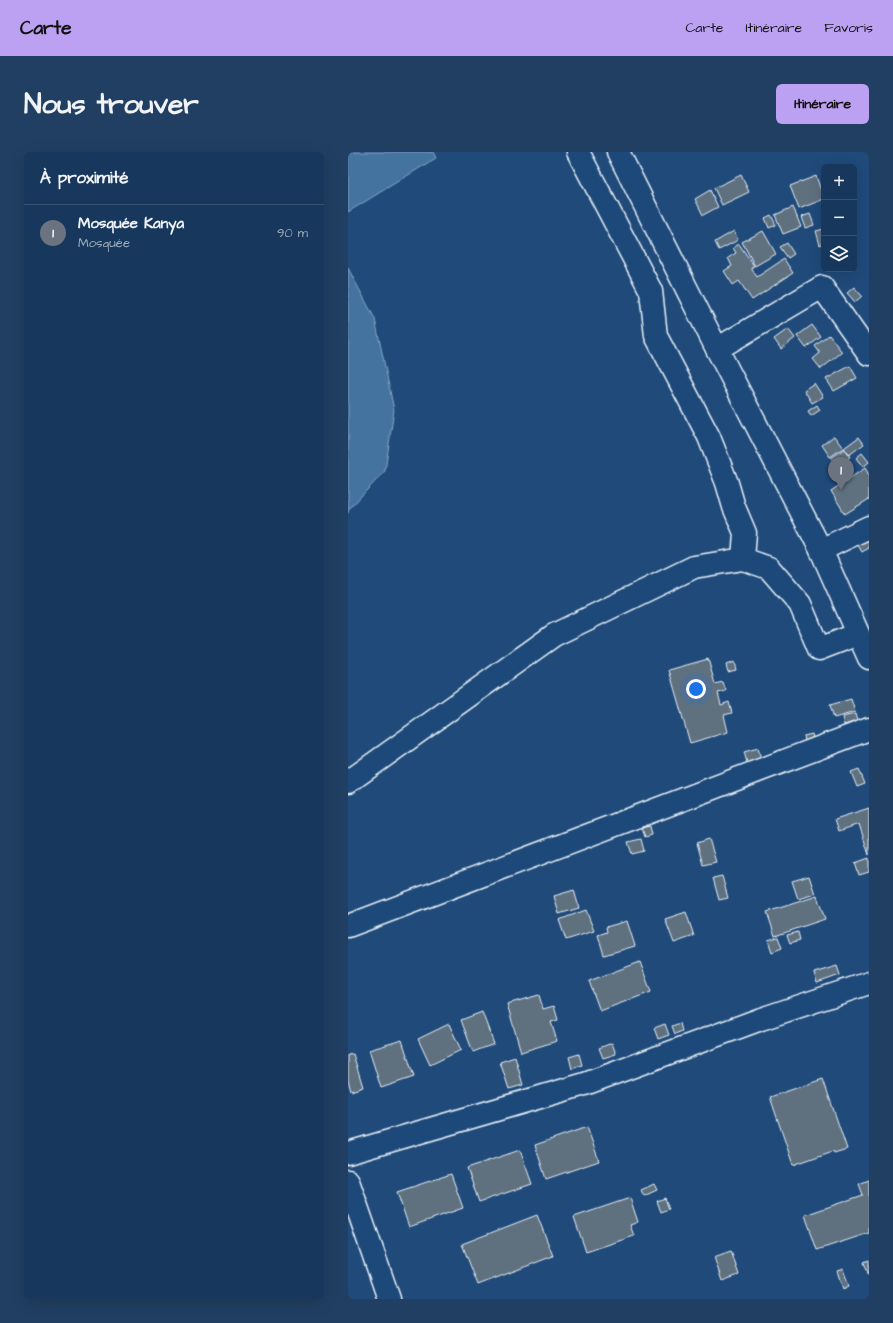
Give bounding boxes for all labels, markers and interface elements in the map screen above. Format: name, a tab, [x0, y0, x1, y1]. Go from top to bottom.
text: Carte	[20, 15, 72, 42]
text: Carte	[685, 18, 723, 38]
text: Itinéraire	[745, 18, 802, 38]
text: Favoris	[824, 18, 873, 38]
button: Itinéraire	[776, 84, 869, 124]
text: Nous trouver	[24, 85, 199, 124]
map controls	[821, 164, 857, 272]
button: +	[821, 164, 857, 200]
text: À proximité	[40, 166, 129, 190]
button: −	[821, 200, 857, 236]
text: Mosquée Kanya	[78, 213, 184, 234]
text: 1	[52, 224, 54, 242]
text: 90 m	[277, 224, 308, 242]
text: Mosquée	[78, 234, 130, 252]
button: layers	[821, 236, 857, 272]
pin: 1	[828, 457, 854, 490]
your location	[686, 679, 706, 699]

